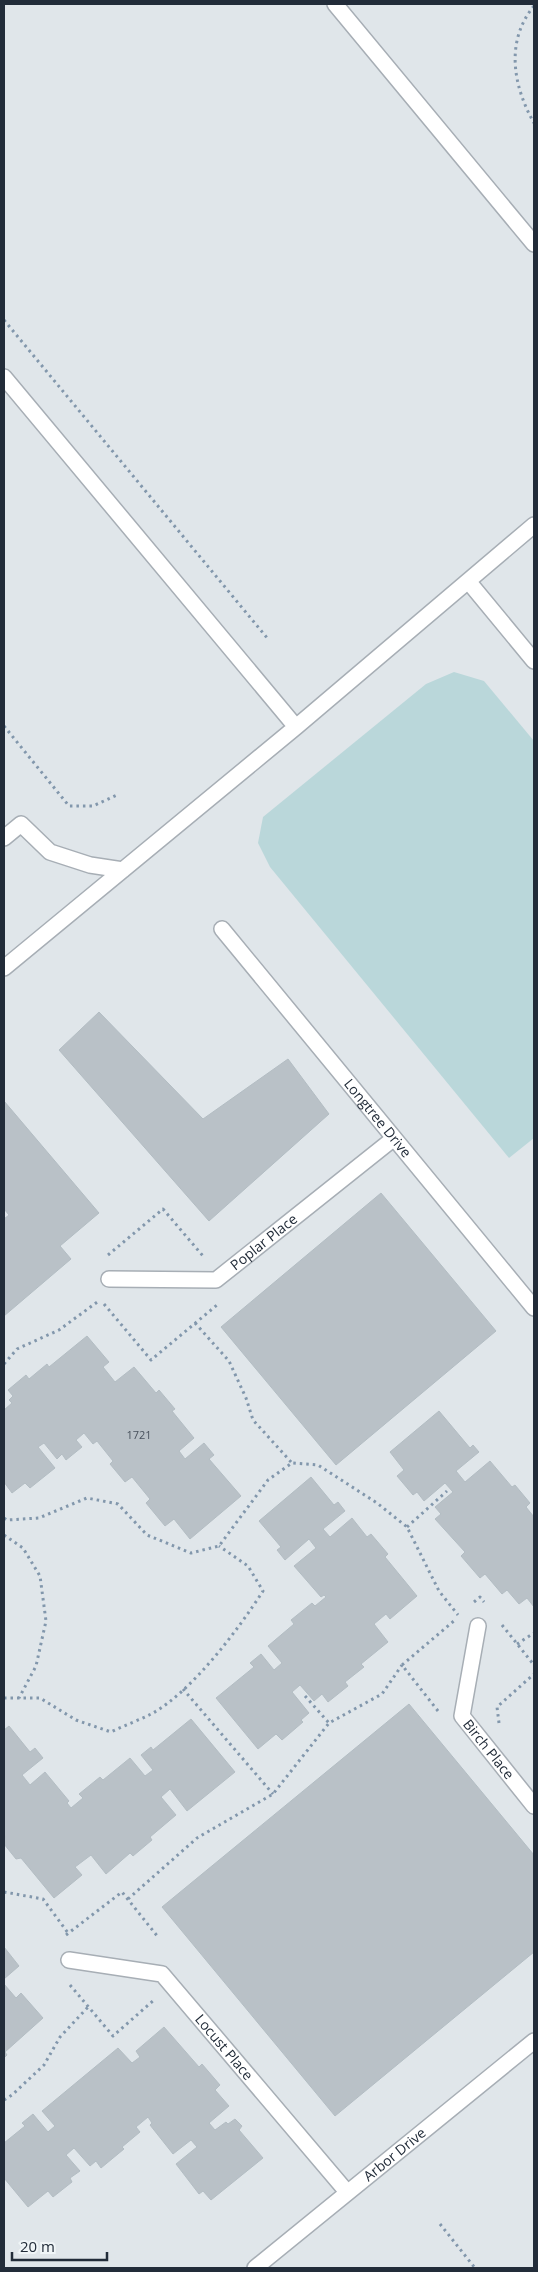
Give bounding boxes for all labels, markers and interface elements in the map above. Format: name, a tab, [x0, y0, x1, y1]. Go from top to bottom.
street label: Longtree Drive	[340, 1075, 416, 1161]
street label: Poplar Place	[226, 1209, 301, 1274]
house number: 1721	[126, 1427, 152, 1442]
street label: Birch Place	[459, 1715, 519, 1783]
street label: Locust Place	[191, 2010, 258, 2084]
street label: Arbor Drive	[359, 2123, 430, 2185]
scale bar	[12, 2230, 108, 2262]
text: 20 m	[20, 2236, 55, 2256]

